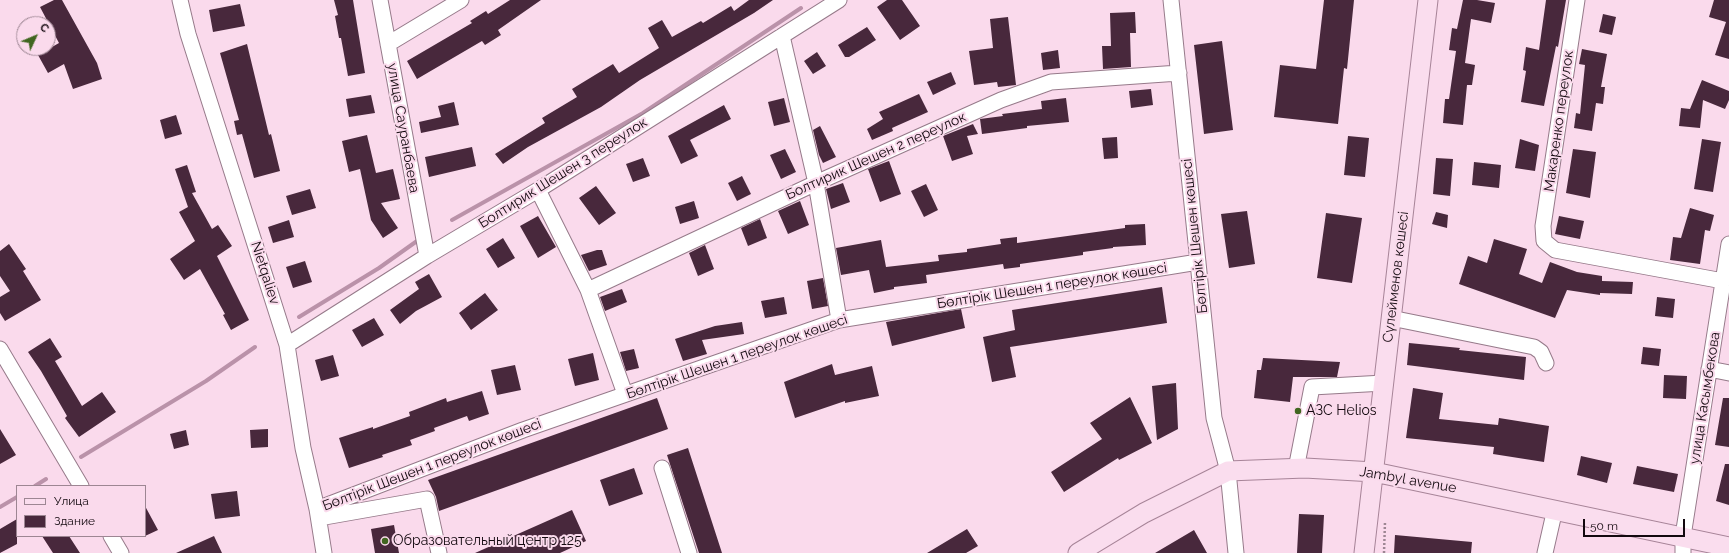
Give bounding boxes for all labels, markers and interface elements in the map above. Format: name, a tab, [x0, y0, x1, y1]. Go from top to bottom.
north arrow	[16, 16, 56, 56]
text: С	[37, 21, 52, 35]
street label: Макаренко переулок	[1541, 49, 1577, 193]
street label: улица Сауранбаева	[383, 62, 423, 194]
street label: Болтирик Шешен 2 переулок	[783, 109, 969, 203]
street label: Болтирик Шешен 3 переулок	[475, 114, 651, 232]
street label: Бөлтірік Шешен көшесі	[1179, 158, 1211, 314]
street label: Сүлейменов көшесі	[1380, 210, 1412, 344]
street label: Nietqaliev	[247, 239, 283, 307]
street label: Бөлтірік Шешен 1 переулок көшесі	[936, 259, 1168, 313]
street label: Бөлтірік Шешен 1 переулок көшесі	[624, 311, 850, 403]
street label: улица Касымбекова	[1686, 331, 1724, 465]
place label: АЗС Helios	[1306, 403, 1377, 419]
marker: АЗС Helios	[1293, 406, 1303, 416]
street label: Бөлтірік Шешен 1 переулок көшесі	[320, 415, 544, 515]
street label: Jambyl avenue	[1358, 463, 1458, 497]
legend	[16, 485, 146, 537]
text: Улица	[54, 494, 89, 508]
scale bar	[1585, 511, 1687, 537]
text: Здание	[54, 514, 95, 528]
text: 50 m	[1590, 519, 1618, 533]
place label: Образовательный центр 125	[393, 533, 582, 549]
marker: Образовательный центр 125	[380, 536, 390, 546]

